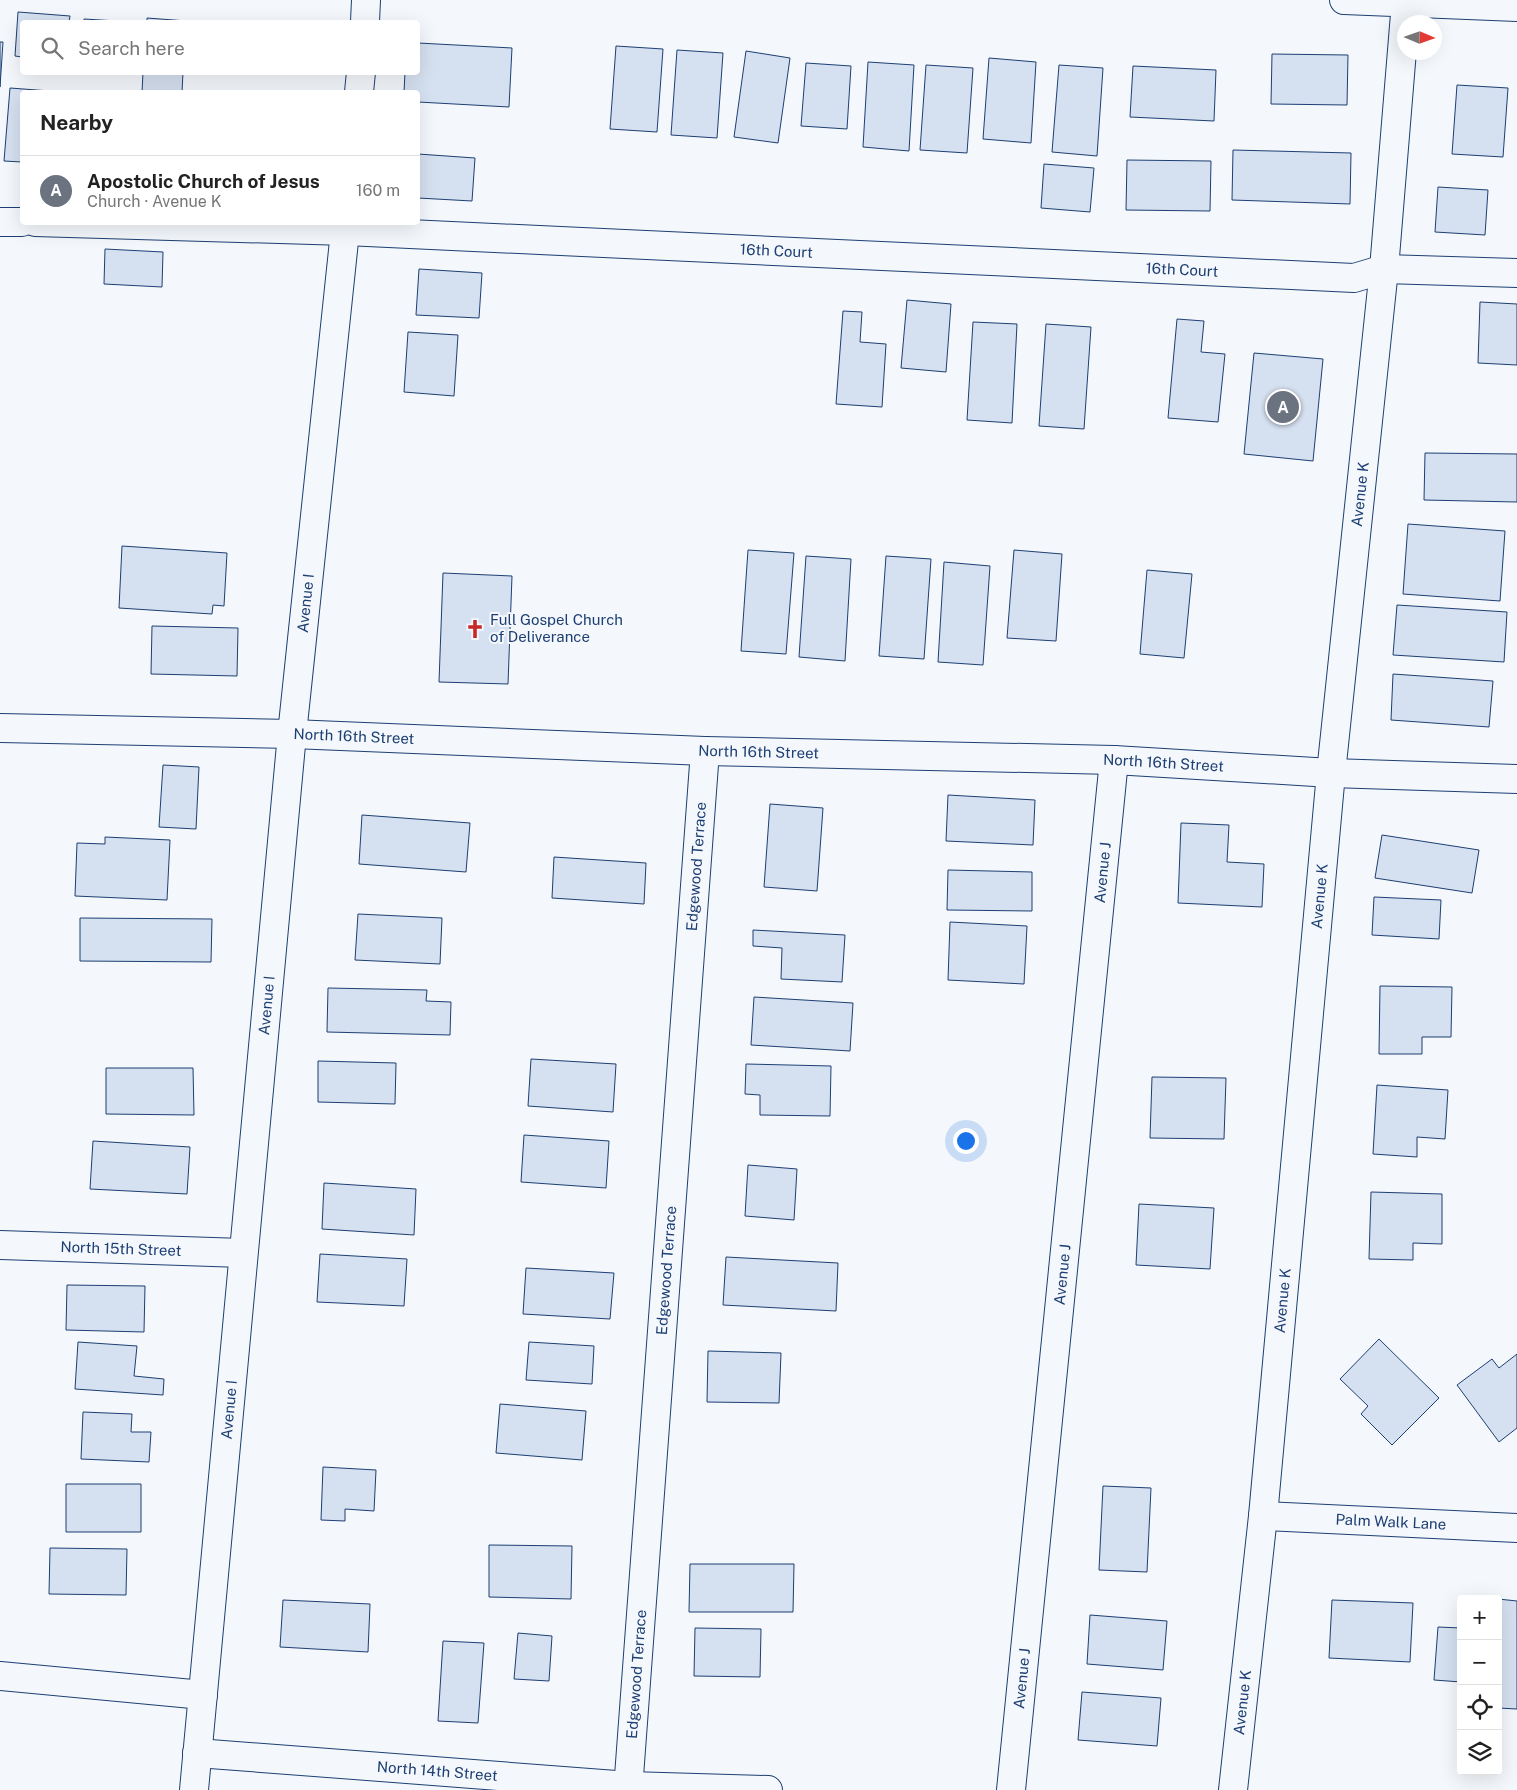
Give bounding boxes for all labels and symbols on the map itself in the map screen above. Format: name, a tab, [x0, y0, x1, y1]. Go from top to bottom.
north arrow	[1397, 15, 1442, 60]
street label: 16th Court	[740, 240, 813, 261]
street label: 16th Court	[1145, 259, 1219, 280]
pin: A	[1267, 388, 1299, 426]
street label: Avenue K	[1348, 461, 1372, 528]
street label: Avenue I	[294, 573, 317, 634]
place label: Full Gospel Church of Deliverance	[490, 611, 623, 645]
church icon: Full Gospel Church of Deliverance	[464, 618, 486, 640]
street label: North 16th Street	[293, 725, 415, 747]
street label: North 16th Street	[698, 742, 819, 762]
street label: North 16th Street	[1103, 751, 1224, 775]
street label: Edgewood Terrace	[683, 801, 709, 932]
street label: Avenue J	[1091, 841, 1114, 904]
street label: Avenue K	[1308, 863, 1331, 929]
street label: Avenue I	[255, 975, 278, 1036]
your location	[953, 1128, 979, 1154]
street label: Edgewood Terrace	[653, 1205, 679, 1336]
street label: North 15th Street	[60, 1238, 182, 1259]
street label: Avenue J	[1051, 1243, 1074, 1306]
street label: Avenue K	[1271, 1267, 1294, 1334]
street label: Avenue I	[218, 1379, 240, 1440]
street label: Palm Walk Lane	[1335, 1510, 1447, 1533]
street label: Edgewood Terrace	[623, 1609, 649, 1739]
street label: Avenue J	[1010, 1647, 1033, 1710]
street label: Avenue K	[1230, 1669, 1254, 1736]
street label: North 14th Street	[376, 1758, 499, 1784]

